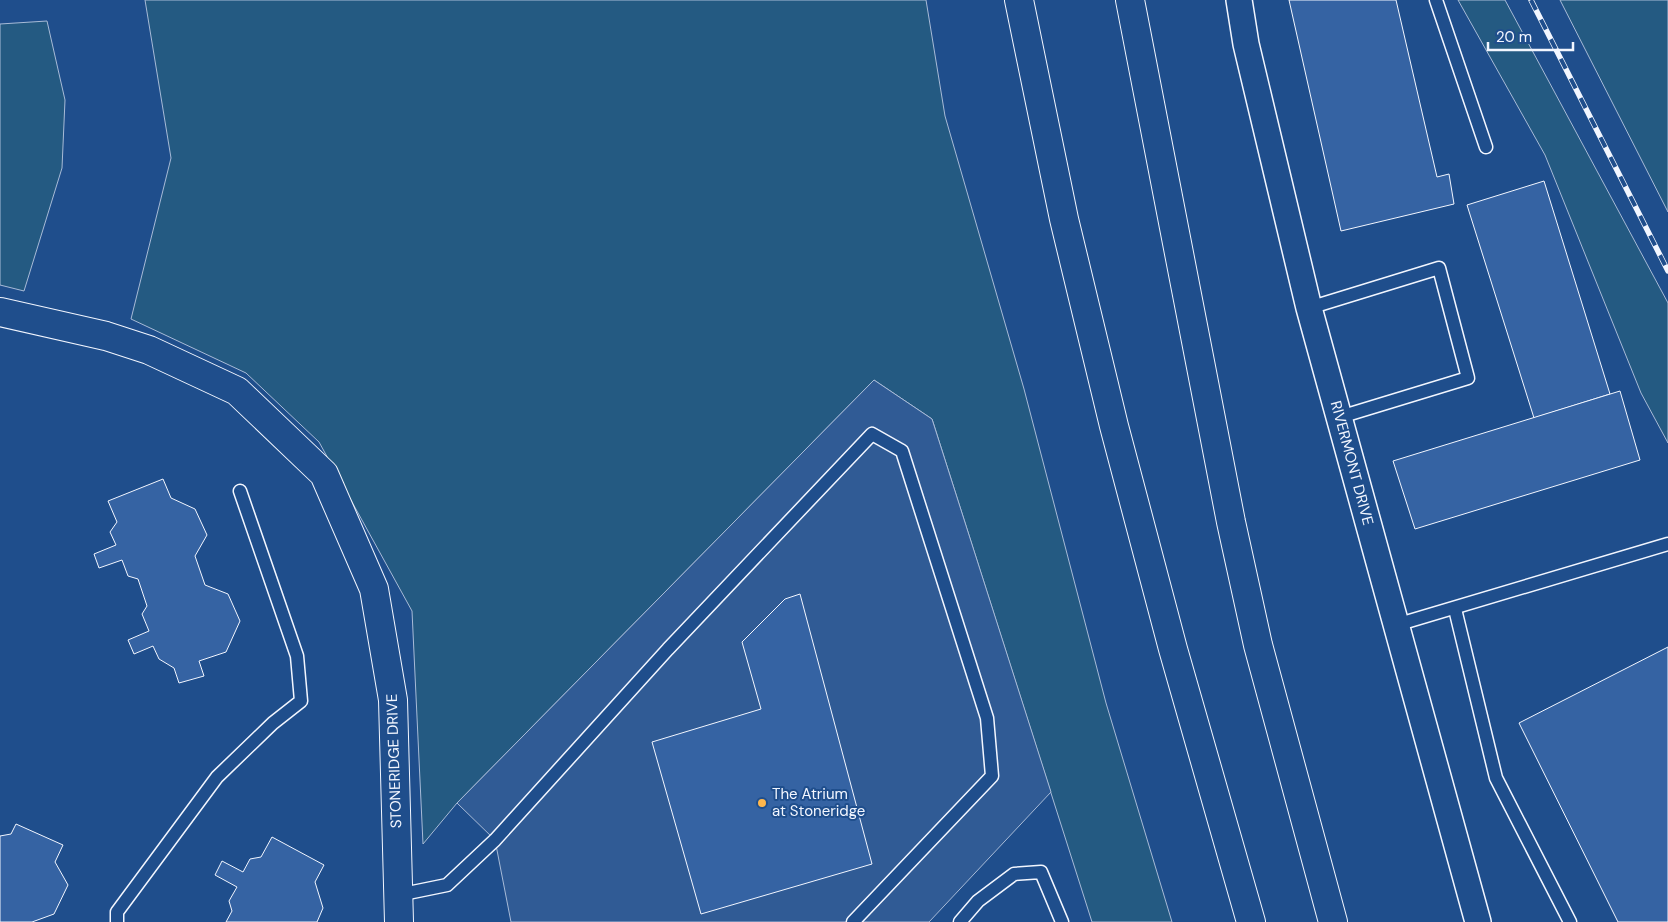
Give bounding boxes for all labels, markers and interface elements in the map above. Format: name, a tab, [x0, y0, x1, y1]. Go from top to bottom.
scale bar	[1488, 20, 1573, 52]
text: 20 m	[1496, 27, 1532, 47]
street label: RIVERMONT DRIVE	[1326, 399, 1378, 527]
street label: STONERIDGE DRIVE	[382, 693, 406, 829]
place label: The Atrium at Stoneridge	[772, 784, 865, 821]
marker: The Atrium at Stoneridge	[756, 797, 768, 809]

